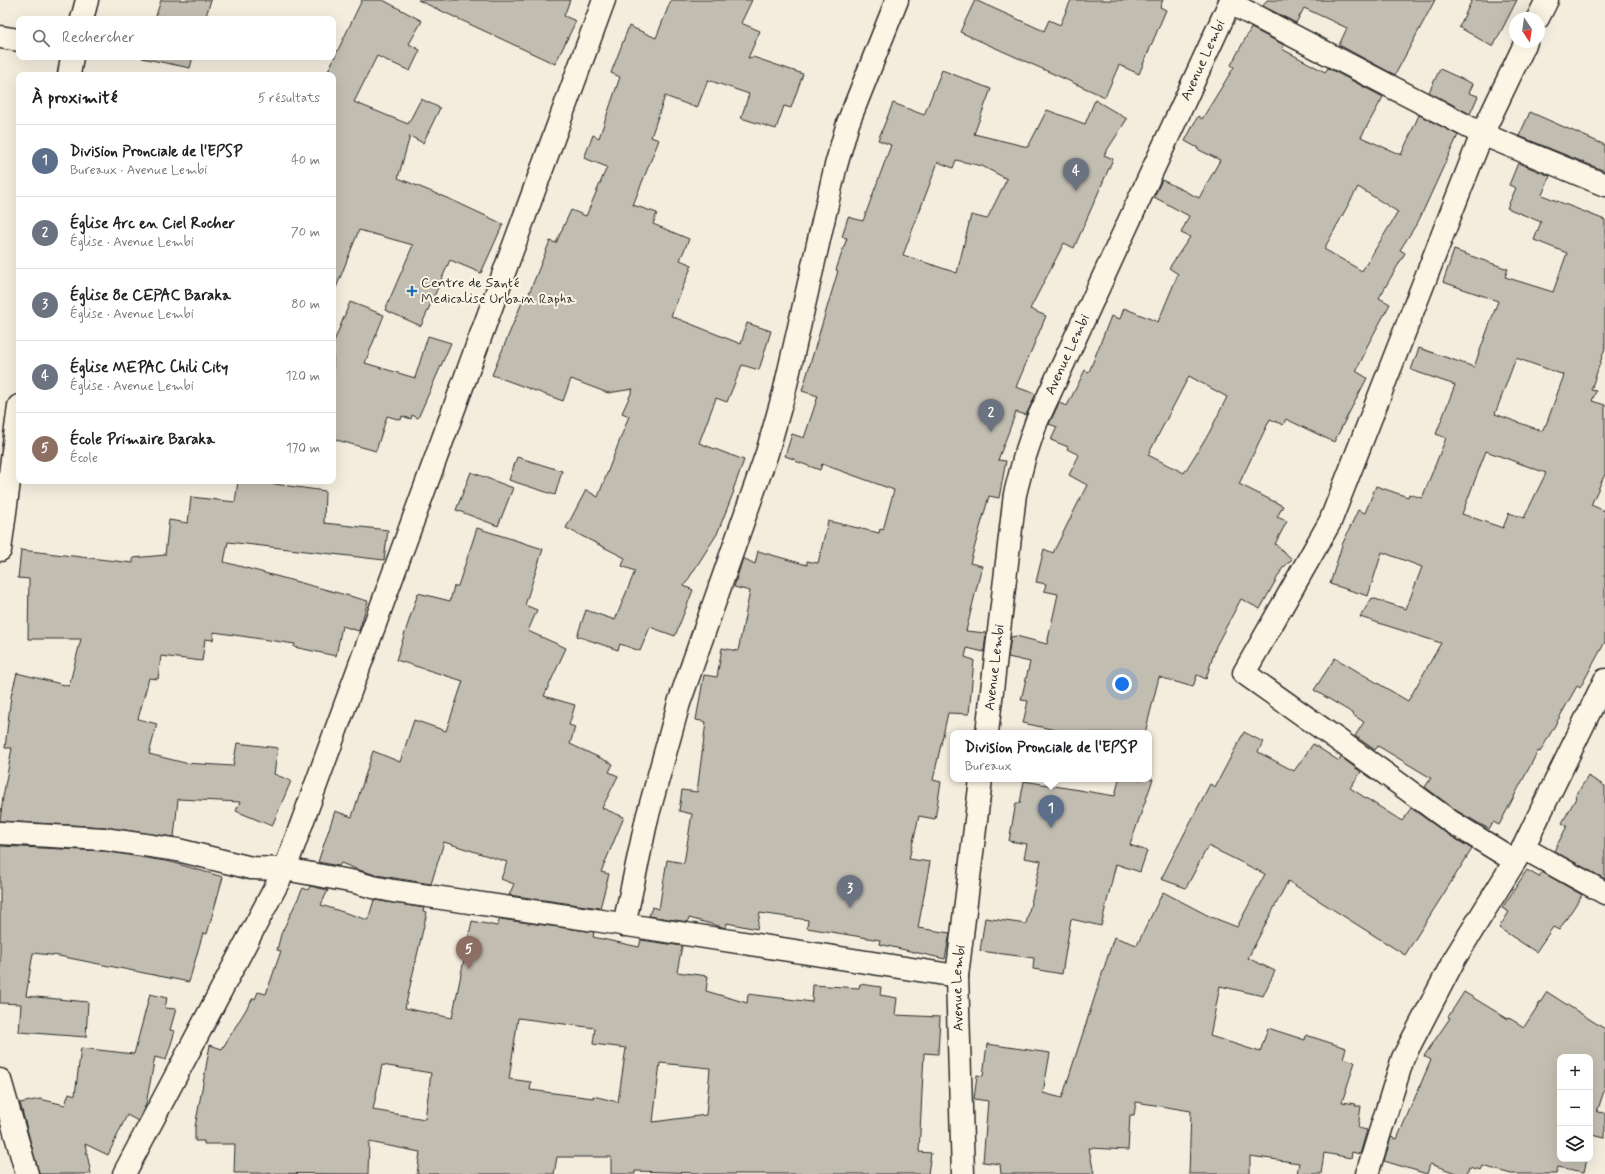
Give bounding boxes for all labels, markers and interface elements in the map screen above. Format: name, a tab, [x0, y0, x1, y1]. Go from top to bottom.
north arrow	[1509, 12, 1545, 48]
search box	[16, 16, 336, 60]
street label: Avenue Lembi	[1177, 17, 1229, 104]
icon: search	[30, 27, 52, 49]
text: Rechercher	[62, 28, 135, 48]
text: À proximité	[32, 87, 117, 109]
text: 5 résultats	[258, 90, 320, 107]
text: Division Pronciale de l'EPSP	[70, 142, 243, 162]
text: 1	[42, 152, 48, 169]
text: 40 m	[291, 152, 320, 169]
pin: 4	[1063, 158, 1089, 191]
text: Bureaux · Avenue Lembi	[70, 162, 207, 179]
text: Église Arc en Ciel Rocher	[70, 214, 235, 234]
text: 2	[42, 224, 48, 241]
text: 70 m	[291, 224, 320, 241]
text: Église · Avenue Lembi	[70, 234, 194, 251]
place label: Centre de Santé Medicalise Urbain Rapha	[421, 274, 575, 308]
marker: Centre de Santé Medicalise Urbain Rapha	[406, 285, 418, 297]
text: Église 8e CEPAC Baraka	[70, 286, 231, 306]
text: 3	[42, 296, 48, 313]
text: 80 m	[291, 296, 320, 313]
text: Église · Avenue Lembi	[70, 306, 194, 323]
street label: Avenue Lembi	[1041, 311, 1094, 398]
text: Église MEPAC Chili City	[70, 358, 228, 378]
text: 4	[41, 368, 49, 385]
text: 120 m	[286, 368, 320, 385]
text: Église · Avenue Lembi	[70, 378, 194, 395]
pin: 2	[978, 399, 1004, 432]
text: École Primaire Baraka	[70, 430, 215, 450]
text: 5	[41, 440, 49, 457]
text: 170 m	[286, 440, 320, 457]
text: École	[70, 450, 98, 467]
street label: Avenue Lembi	[981, 623, 1009, 712]
your location	[1112, 674, 1132, 694]
popup	[950, 730, 1152, 782]
text: Division Pronciale de l'EPSP	[965, 738, 1137, 758]
text: Bureaux	[965, 758, 1012, 775]
pin: 1	[1038, 795, 1064, 828]
pin: 3	[837, 875, 863, 908]
pin: 5	[456, 936, 482, 969]
street label: Avenue Lembi	[948, 944, 970, 1032]
map controls	[1557, 1054, 1593, 1162]
button: +	[1557, 1054, 1593, 1090]
button: −	[1557, 1090, 1593, 1126]
button: layers	[1557, 1126, 1593, 1162]

